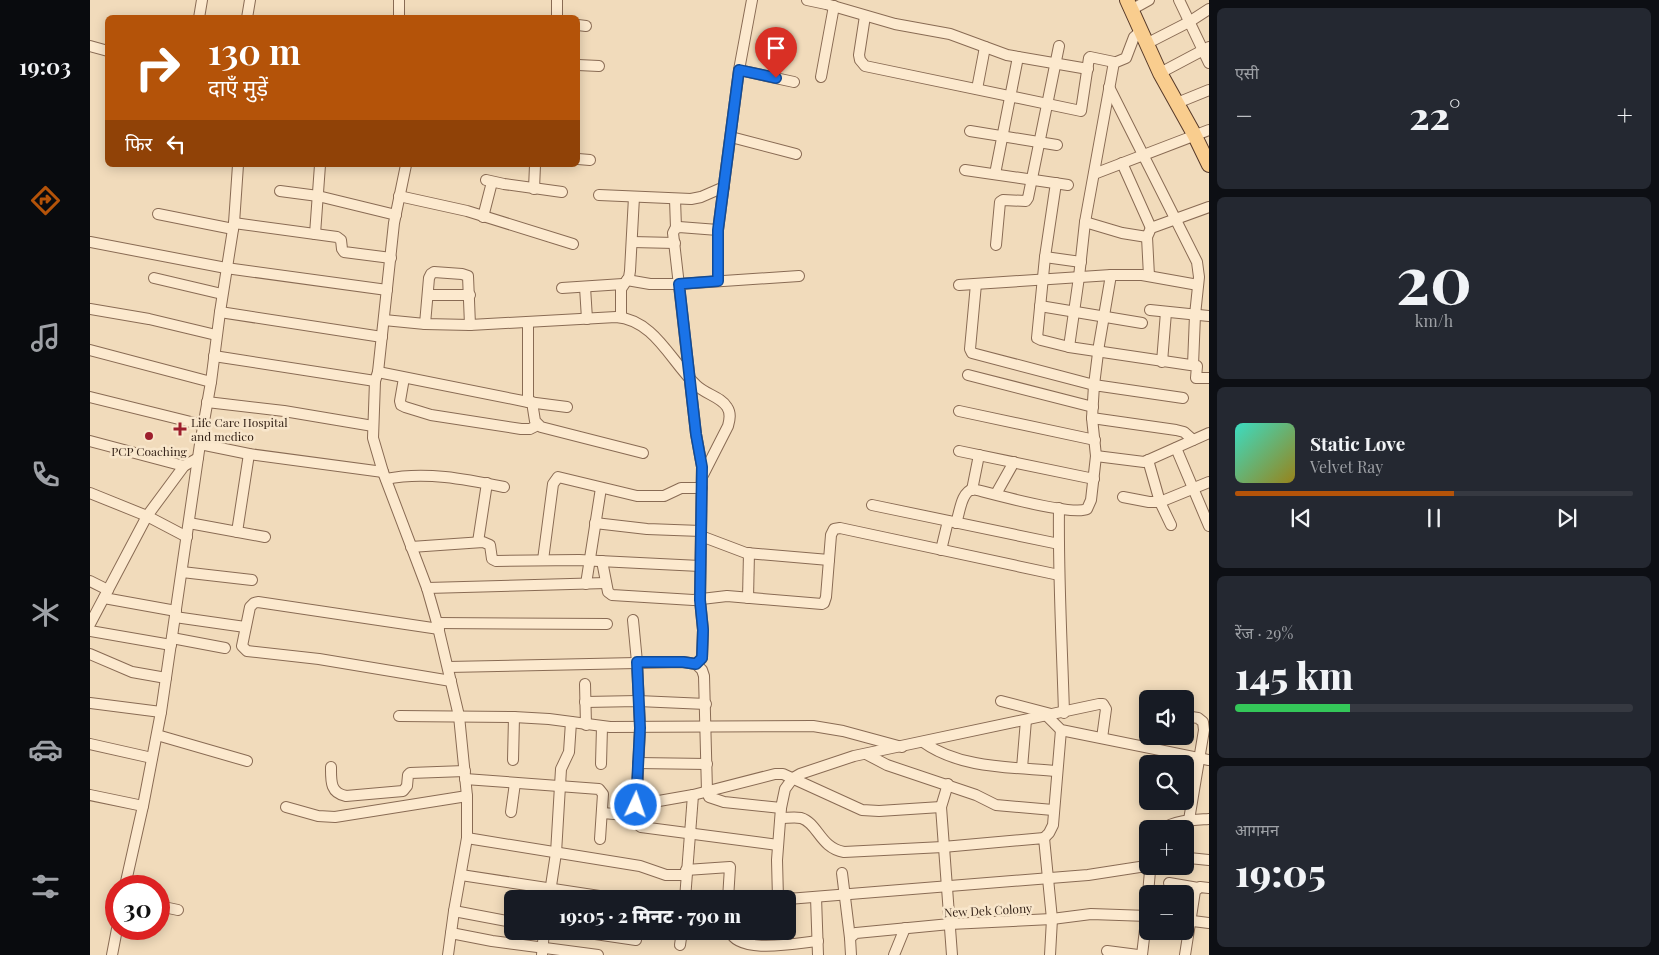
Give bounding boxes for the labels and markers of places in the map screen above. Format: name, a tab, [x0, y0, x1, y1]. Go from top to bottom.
pin	[755, 27, 797, 78]
place label: Life Care Hospital and medico	[191, 414, 288, 444]
marker: Life Care Hospital and medico	[173, 422, 187, 436]
marker: PCP Coaching	[143, 430, 155, 442]
place label: PCP Coaching	[111, 443, 187, 459]

